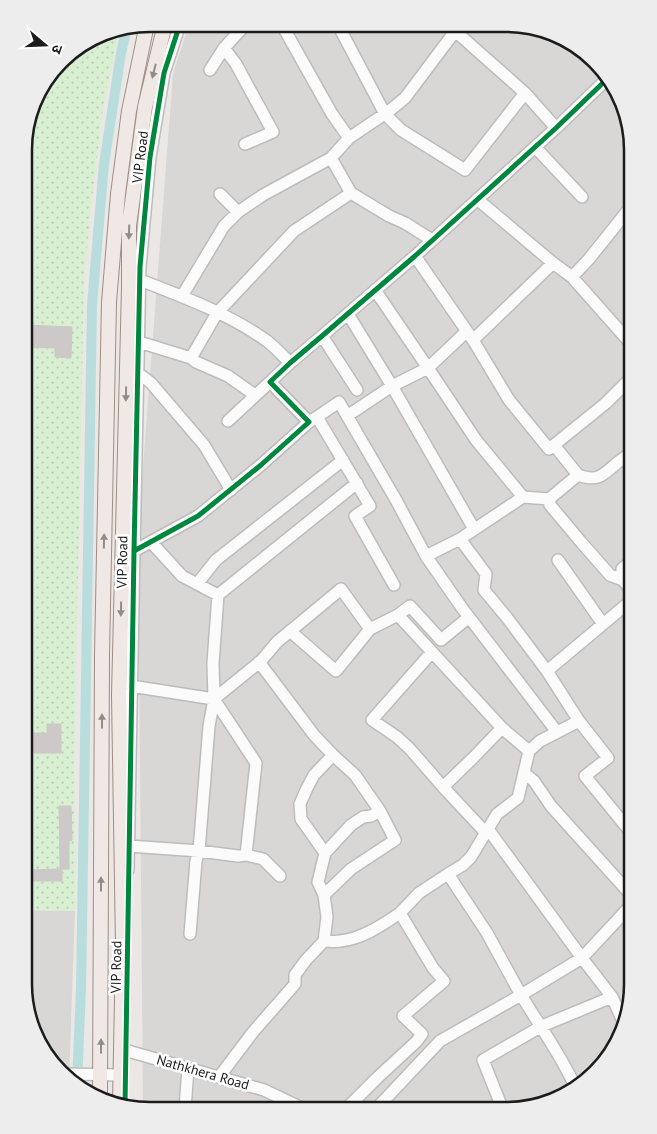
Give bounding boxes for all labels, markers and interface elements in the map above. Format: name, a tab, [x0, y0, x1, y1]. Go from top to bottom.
north arrow	[20, 20, 70, 70]
text: उ	[47, 42, 67, 57]
one-way arrow	[150, 64, 158, 79]
street label: VIP Road	[128, 130, 152, 185]
one-way arrow	[125, 224, 133, 240]
one-way arrow	[122, 386, 130, 402]
one-way arrow	[101, 533, 109, 549]
street label: VIP Road	[113, 536, 131, 589]
one-way arrow	[117, 601, 125, 617]
one-way arrow	[98, 713, 106, 729]
one-way arrow	[97, 875, 105, 891]
street label: VIP Road	[107, 941, 125, 994]
one-way arrow	[97, 1038, 105, 1054]
street label: Nathkhera Road	[155, 1050, 251, 1094]

